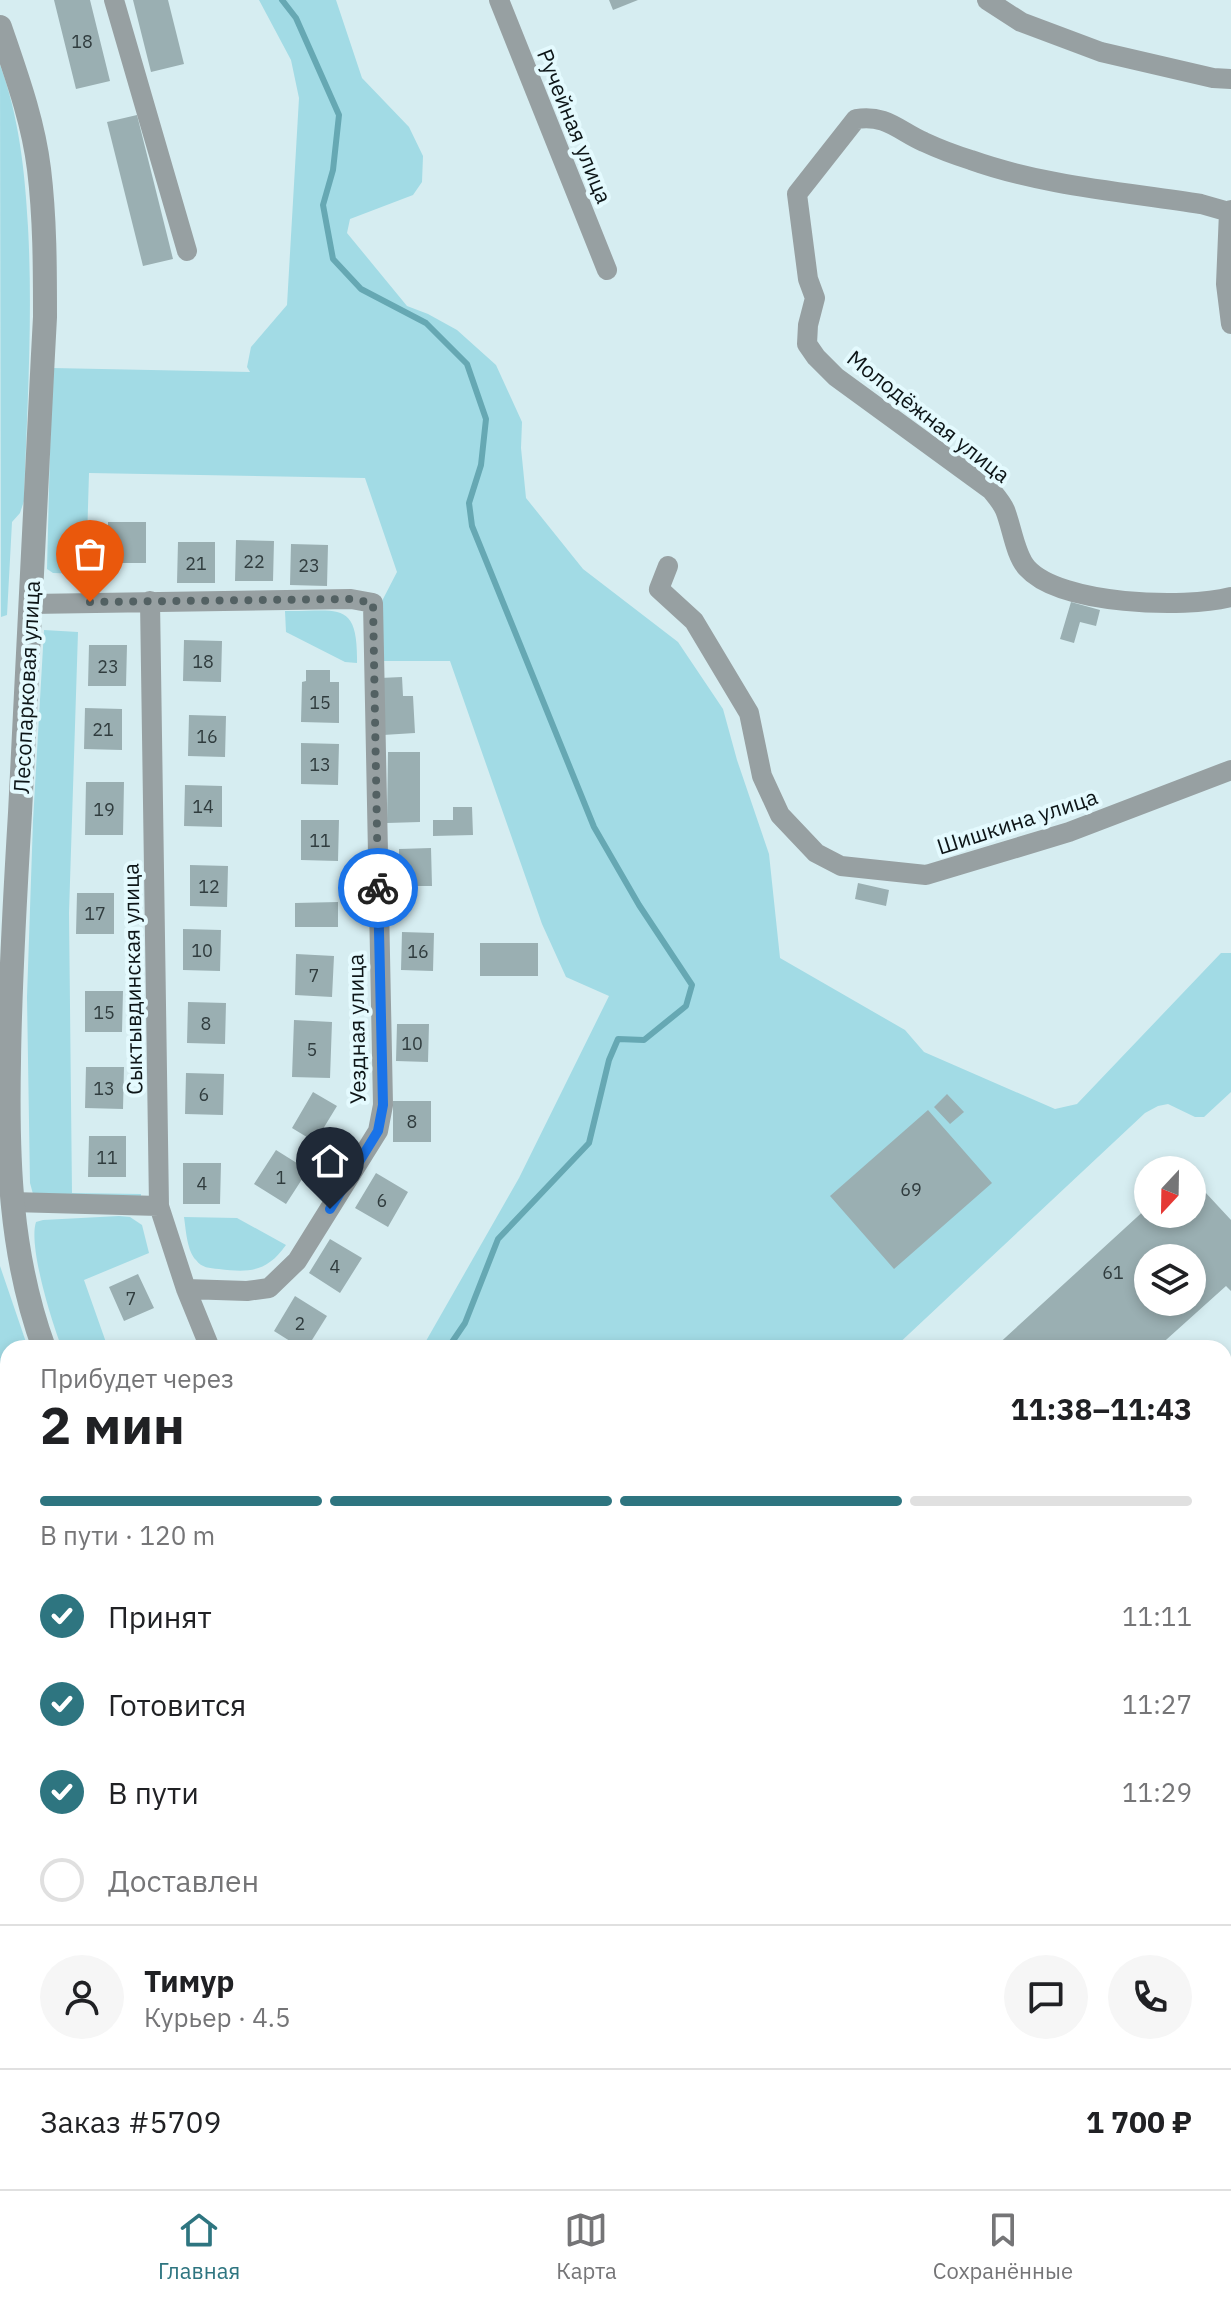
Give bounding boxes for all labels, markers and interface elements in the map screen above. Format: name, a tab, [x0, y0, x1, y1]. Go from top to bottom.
house number: 18	[71, 30, 93, 53]
street label: Ручейная улица	[531, 44, 619, 208]
street label: Молодёжная улица	[842, 343, 1017, 489]
pin	[56, 520, 124, 602]
icon: bag	[68, 532, 112, 576]
house number: 22	[243, 550, 265, 573]
house number: 21	[185, 552, 207, 575]
house number: 23	[298, 554, 320, 577]
street label: Лесопарковая улица	[6, 579, 46, 794]
house number: 18	[192, 650, 214, 673]
house number: 23	[97, 655, 119, 678]
house number: 15	[309, 691, 331, 714]
house number: 21	[92, 718, 114, 741]
house number: 16	[196, 725, 218, 748]
house number: 13	[309, 753, 331, 776]
street label: Шишкина улица	[933, 781, 1101, 861]
house number: 14	[192, 795, 214, 818]
house number: 19	[93, 798, 115, 821]
house number: 11	[309, 829, 331, 852]
courier	[338, 848, 418, 928]
street label: Сыктывдинская улица	[115, 863, 149, 1095]
icon: bike	[356, 866, 400, 910]
house number: 12	[198, 875, 220, 898]
house number: 17	[84, 902, 106, 925]
house number: 10	[191, 939, 213, 962]
house number: 16	[407, 940, 429, 963]
street label: Уездная улица	[340, 953, 372, 1104]
house number: 7	[309, 964, 319, 987]
house number: 15	[93, 1001, 115, 1024]
house number: 8	[201, 1012, 211, 1035]
house number: 10	[401, 1032, 423, 1055]
house number: 5	[307, 1038, 317, 1061]
house number: 13	[93, 1077, 115, 1100]
house number: 6	[199, 1083, 209, 1106]
house number: 8	[407, 1110, 417, 1133]
pin	[296, 1127, 364, 1209]
icon: home	[308, 1139, 352, 1183]
house number: 11	[96, 1146, 118, 1169]
north arrow	[1134, 1156, 1206, 1228]
map controls	[1134, 1156, 1206, 1316]
house number: 1	[276, 1166, 286, 1189]
house number: 4	[197, 1172, 208, 1195]
house number: 69	[900, 1178, 922, 1201]
house number: 6	[377, 1189, 387, 1212]
button: layers	[1134, 1244, 1206, 1316]
house number: 4	[330, 1255, 341, 1278]
house number: 61	[1102, 1261, 1124, 1284]
house number: 7	[126, 1287, 136, 1310]
house number: 2	[295, 1312, 305, 1335]
text: Прибудет через	[40, 1361, 234, 1395]
text: 11:38–11:43	[1011, 1389, 1192, 1428]
text: 2 мин	[40, 1391, 185, 1458]
text: В пути · 120 m	[40, 1518, 215, 1552]
icon: check	[40, 1594, 84, 1638]
text: Принят	[108, 1597, 212, 1636]
text: 11:11	[1122, 1599, 1192, 1633]
icon: check	[40, 1682, 84, 1726]
text: Готовится	[108, 1685, 246, 1724]
text: 11:27	[1122, 1687, 1192, 1721]
icon: check	[40, 1770, 84, 1814]
text: В пути	[108, 1773, 199, 1812]
text: 11:29	[1122, 1775, 1192, 1809]
text: Доставлен	[108, 1861, 259, 1900]
button: person	[40, 1955, 124, 2039]
button: chat	[1004, 1955, 1088, 2039]
button: phone	[1108, 1955, 1192, 2039]
text: Тимур	[144, 1961, 235, 2000]
text: Курьер · 4.5	[144, 2000, 291, 2034]
text: Заказ #5709	[40, 2102, 222, 2141]
text: 1 700 ₽	[1086, 2102, 1192, 2141]
tab: Главная	[158, 2208, 240, 2285]
tab: Карта	[556, 2208, 617, 2285]
tab: Сохранённые	[933, 2208, 1073, 2285]

